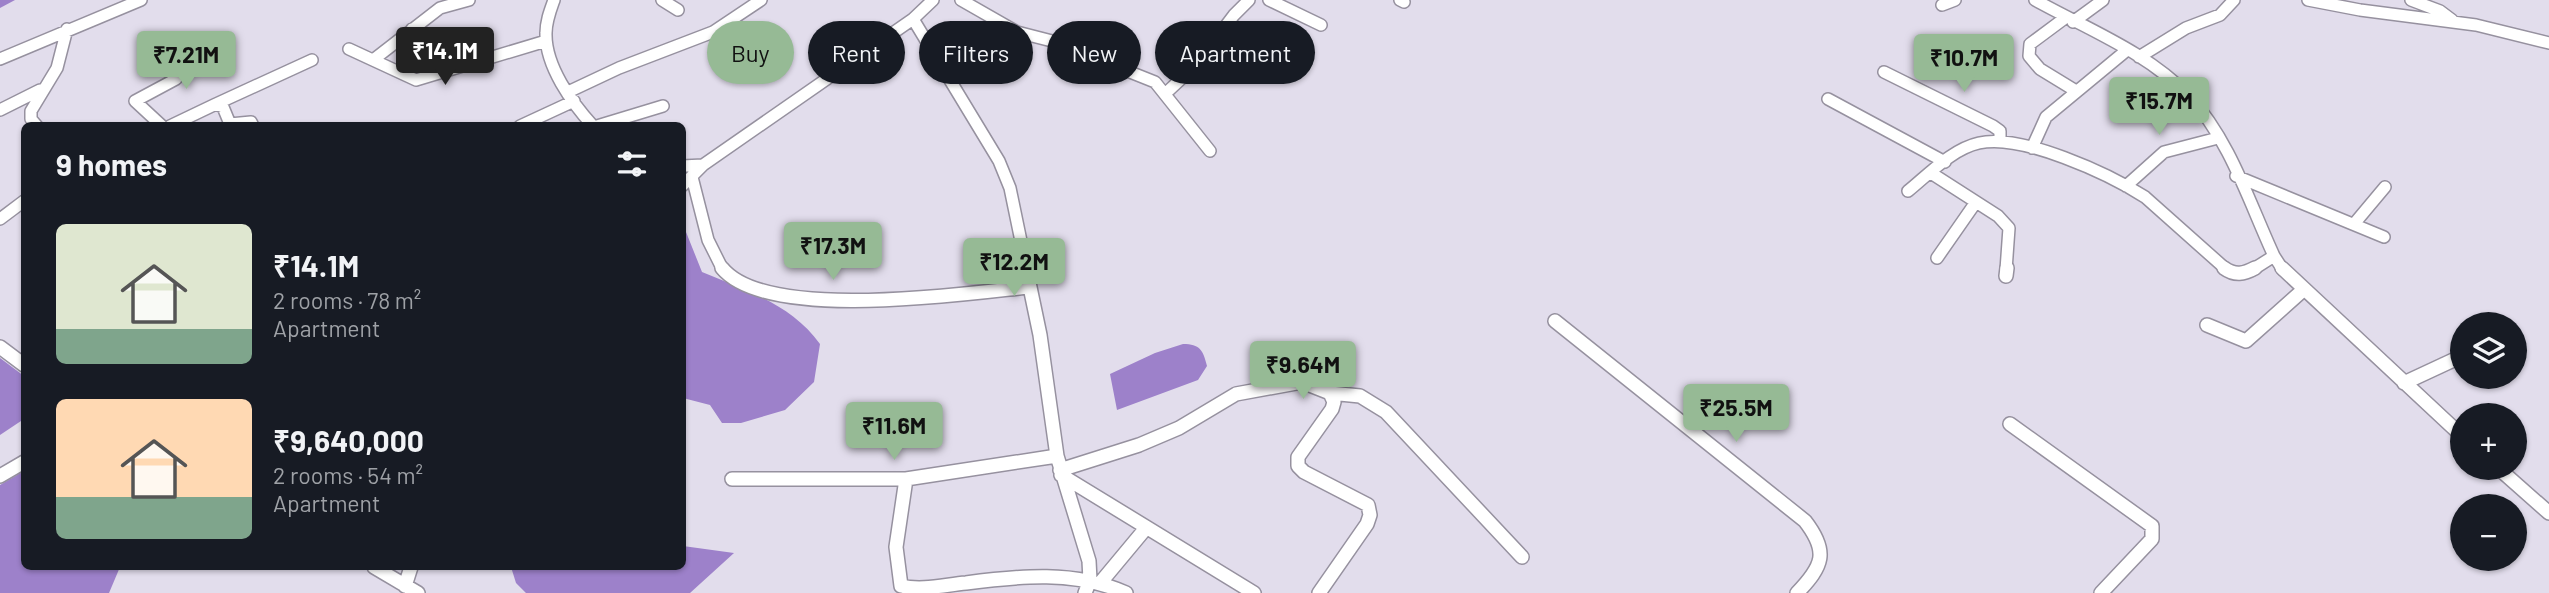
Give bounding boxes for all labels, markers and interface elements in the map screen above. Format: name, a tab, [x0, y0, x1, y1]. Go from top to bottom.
chip: Buy	[707, 21, 794, 84]
chip: Rent	[808, 21, 905, 84]
chip: Filters	[919, 21, 1033, 84]
chip: New	[1047, 21, 1141, 84]
chip: Apartment	[1155, 21, 1315, 84]
pin: ₹14.1M	[388, 28, 502, 87]
pin: ₹7.21M	[129, 32, 243, 91]
pin: ₹10.7M	[1907, 34, 2021, 94]
text: ₹14.1M	[412, 36, 478, 64]
text: ₹7.21M	[153, 40, 219, 68]
text: ₹10.7M	[1930, 43, 1998, 71]
pin: ₹15.7M	[2102, 78, 2216, 137]
text: ₹15.7M	[2125, 86, 2193, 114]
icon: filters	[613, 145, 651, 183]
text: 9 homes	[56, 146, 167, 182]
pin: ₹17.3M	[776, 222, 890, 282]
text: ₹17.3M	[800, 231, 866, 259]
pin: ₹12.2M	[957, 238, 1071, 298]
text: ₹14.1M	[273, 247, 359, 283]
text: ₹12.2M	[979, 247, 1049, 275]
icon: home	[112, 252, 196, 336]
text: 2 rooms · 78 m²	[273, 286, 421, 314]
map controls	[2450, 312, 2527, 571]
button: layers	[2450, 312, 2527, 389]
text: Apartment	[273, 314, 380, 342]
pin: ₹9.64M	[1246, 342, 1360, 401]
text: ₹9.64M	[1266, 350, 1340, 378]
pin: ₹25.5M	[1679, 384, 1793, 444]
text: ₹25.5M	[1699, 393, 1773, 421]
pin: ₹11.6M	[837, 402, 951, 462]
button: +	[2450, 403, 2527, 480]
text: ₹11.6M	[862, 411, 926, 439]
text: ₹9,640,000	[273, 422, 424, 458]
icon: home	[112, 427, 196, 511]
text: 2 rooms · 54 m²	[273, 461, 423, 489]
text: Apartment	[273, 489, 380, 517]
button: −	[2450, 494, 2527, 571]

